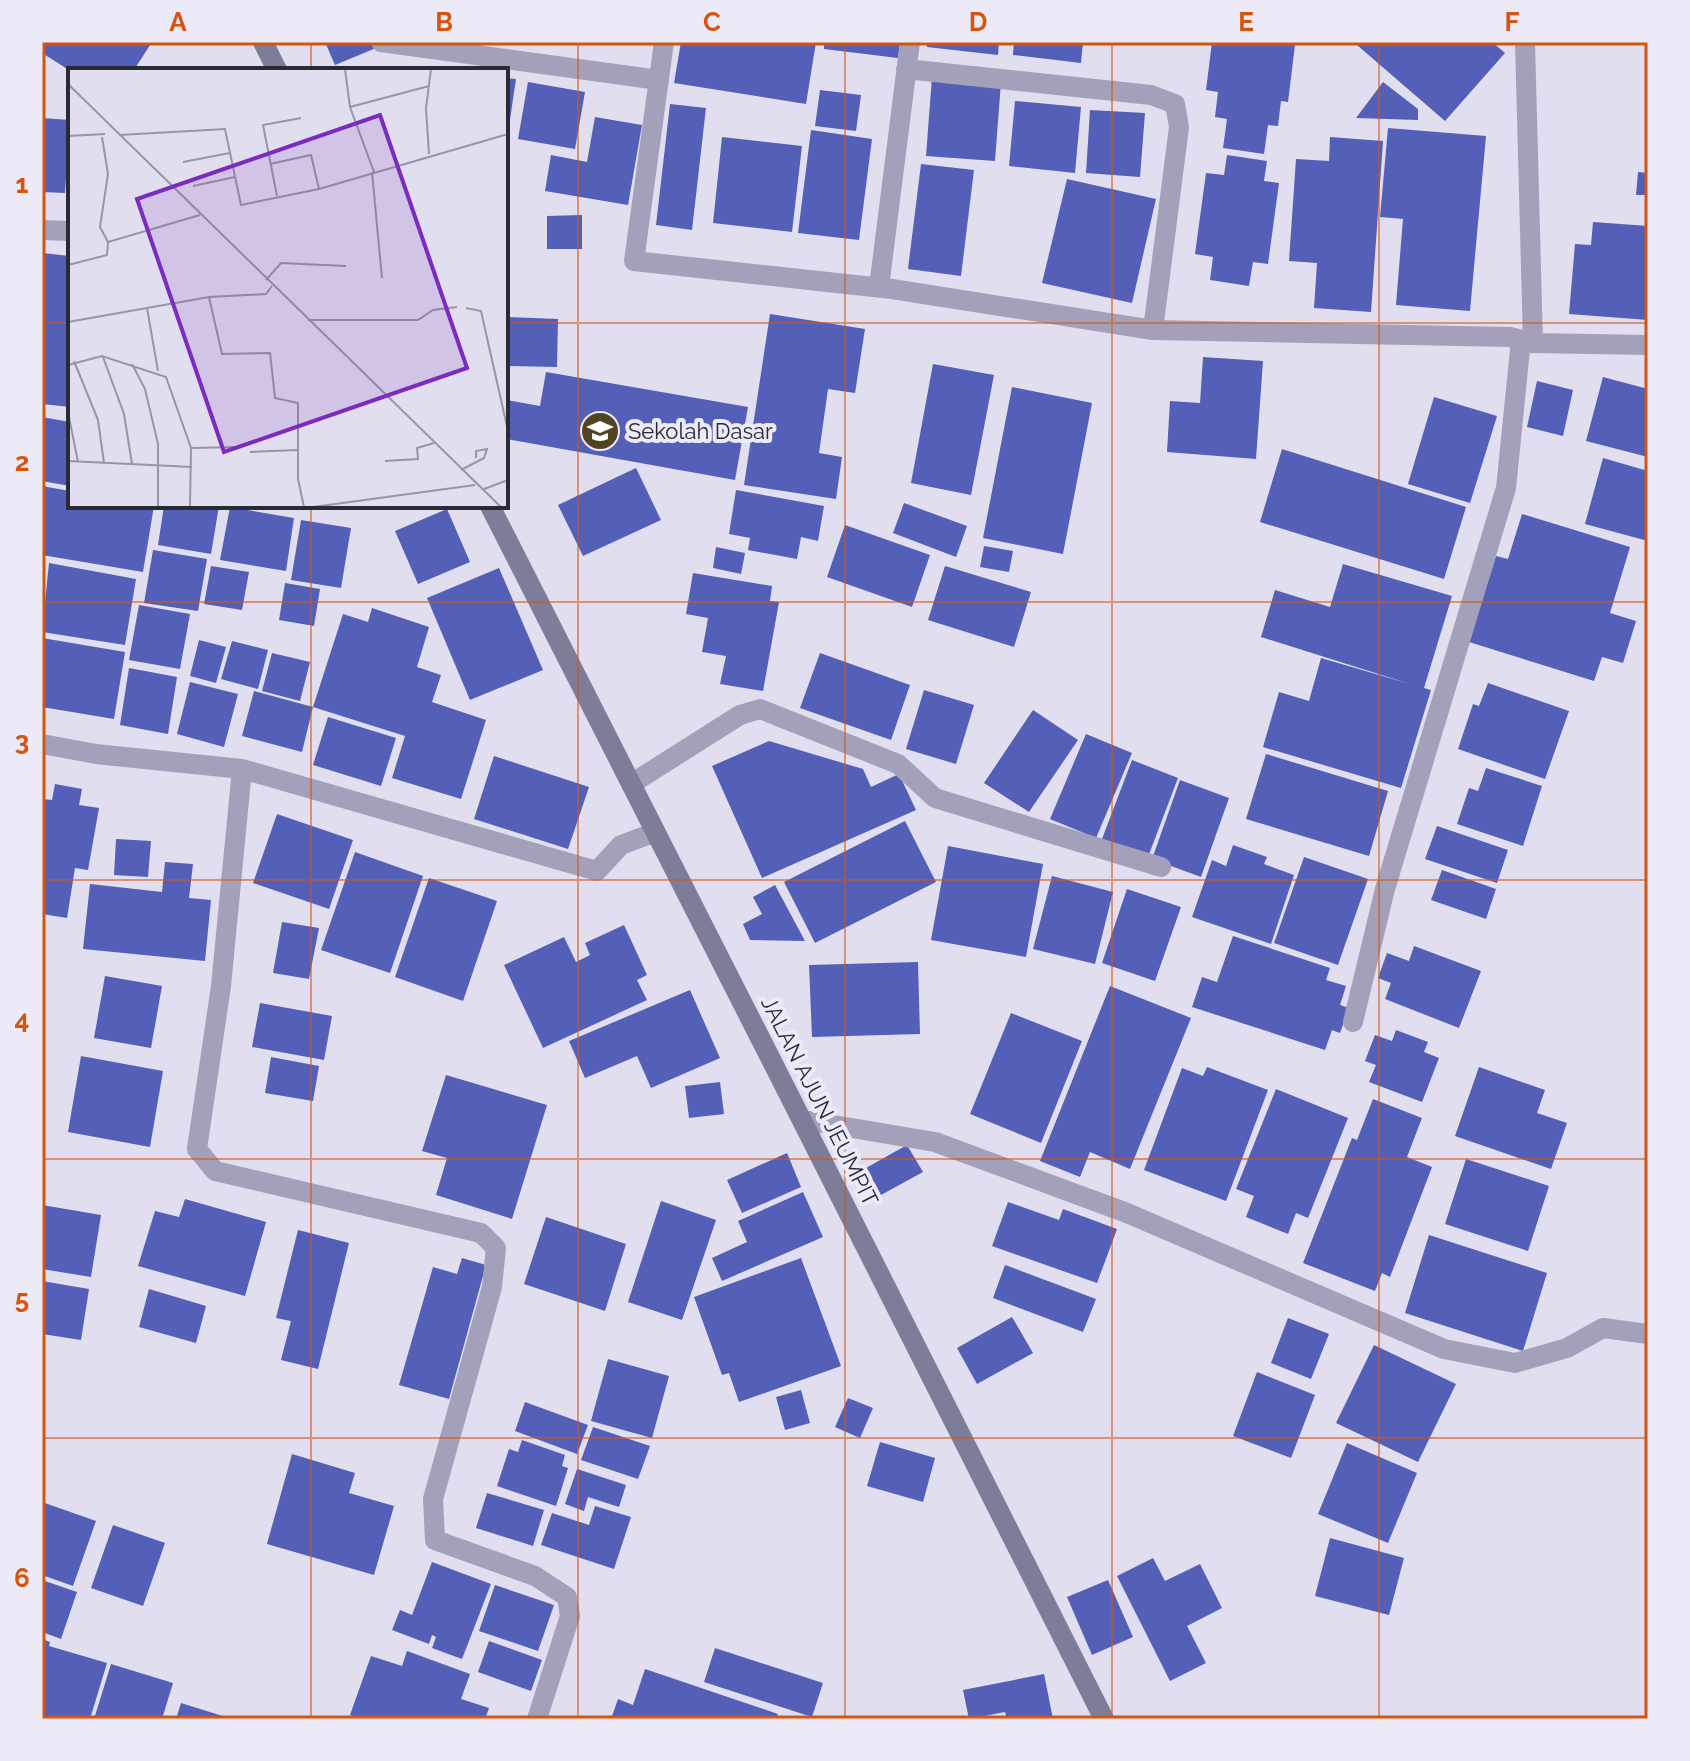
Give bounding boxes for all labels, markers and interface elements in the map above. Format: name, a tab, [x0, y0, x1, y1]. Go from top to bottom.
text: A	[169, 7, 187, 37]
text: B	[435, 7, 453, 37]
text: C	[703, 7, 721, 37]
text: D	[969, 7, 987, 37]
text: E	[1238, 7, 1254, 37]
text: F	[1505, 7, 1520, 37]
inset map	[68, 68, 508, 508]
text: 1	[16, 169, 29, 199]
school or university icon: Sekolah Dasar	[579, 410, 621, 452]
place label: Sekolah Dasar	[628, 418, 773, 444]
text: 2	[15, 447, 29, 477]
text: 3	[15, 726, 29, 756]
street label: JALAN AJUN JEUMPIT	[756, 992, 884, 1210]
text: 4	[15, 1005, 29, 1035]
text: 5	[15, 1284, 29, 1314]
text: 6	[14, 1563, 30, 1593]

